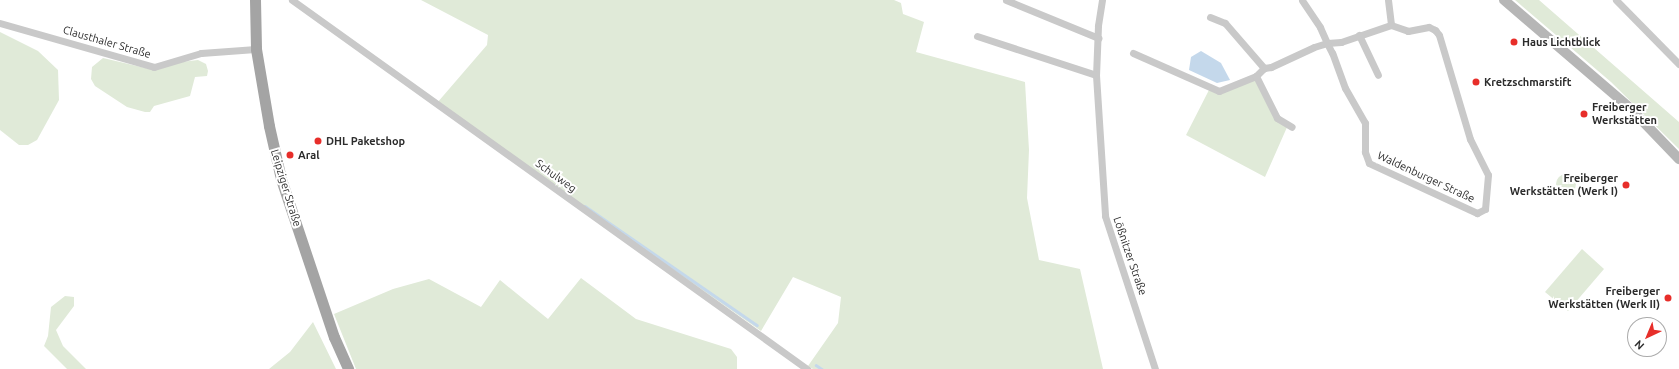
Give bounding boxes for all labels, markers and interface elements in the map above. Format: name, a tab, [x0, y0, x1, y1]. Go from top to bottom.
street label: Clausthaler Straße	[62, 23, 152, 61]
place label: Haus Lichtblick	[1522, 35, 1600, 49]
marker: Haus Lichtblick	[1509, 37, 1519, 47]
place label: Kretzschmarstift	[1484, 75, 1571, 89]
marker: Kretzschmarstift	[1471, 77, 1481, 87]
place label: Freiberger Werkstätten	[1592, 101, 1657, 127]
marker: Freiberger Werkstätten	[1579, 109, 1589, 119]
place label: DHL Paketshop	[326, 134, 405, 148]
marker: DHL Paketshop	[313, 136, 323, 146]
street label: Leipziger Straße	[268, 148, 304, 228]
place label: Aral	[298, 148, 319, 162]
street label: Waldenburger Straße	[1375, 149, 1477, 205]
marker: Aral	[285, 150, 295, 160]
street label: Schulweg	[533, 157, 579, 195]
place label: Freiberger Werkstätten (Werk I)	[1510, 172, 1618, 198]
marker: Freiberger Werkstätten (Werk I)	[1621, 180, 1631, 190]
street label: Lößnitzer Straße	[1110, 215, 1150, 297]
place label: Freiberger Werkstätten (Werk II)	[1548, 285, 1660, 311]
marker: Freiberger Werkstätten (Werk II)	[1663, 293, 1673, 303]
north arrow	[1627, 317, 1667, 357]
text: N	[1632, 338, 1646, 352]

